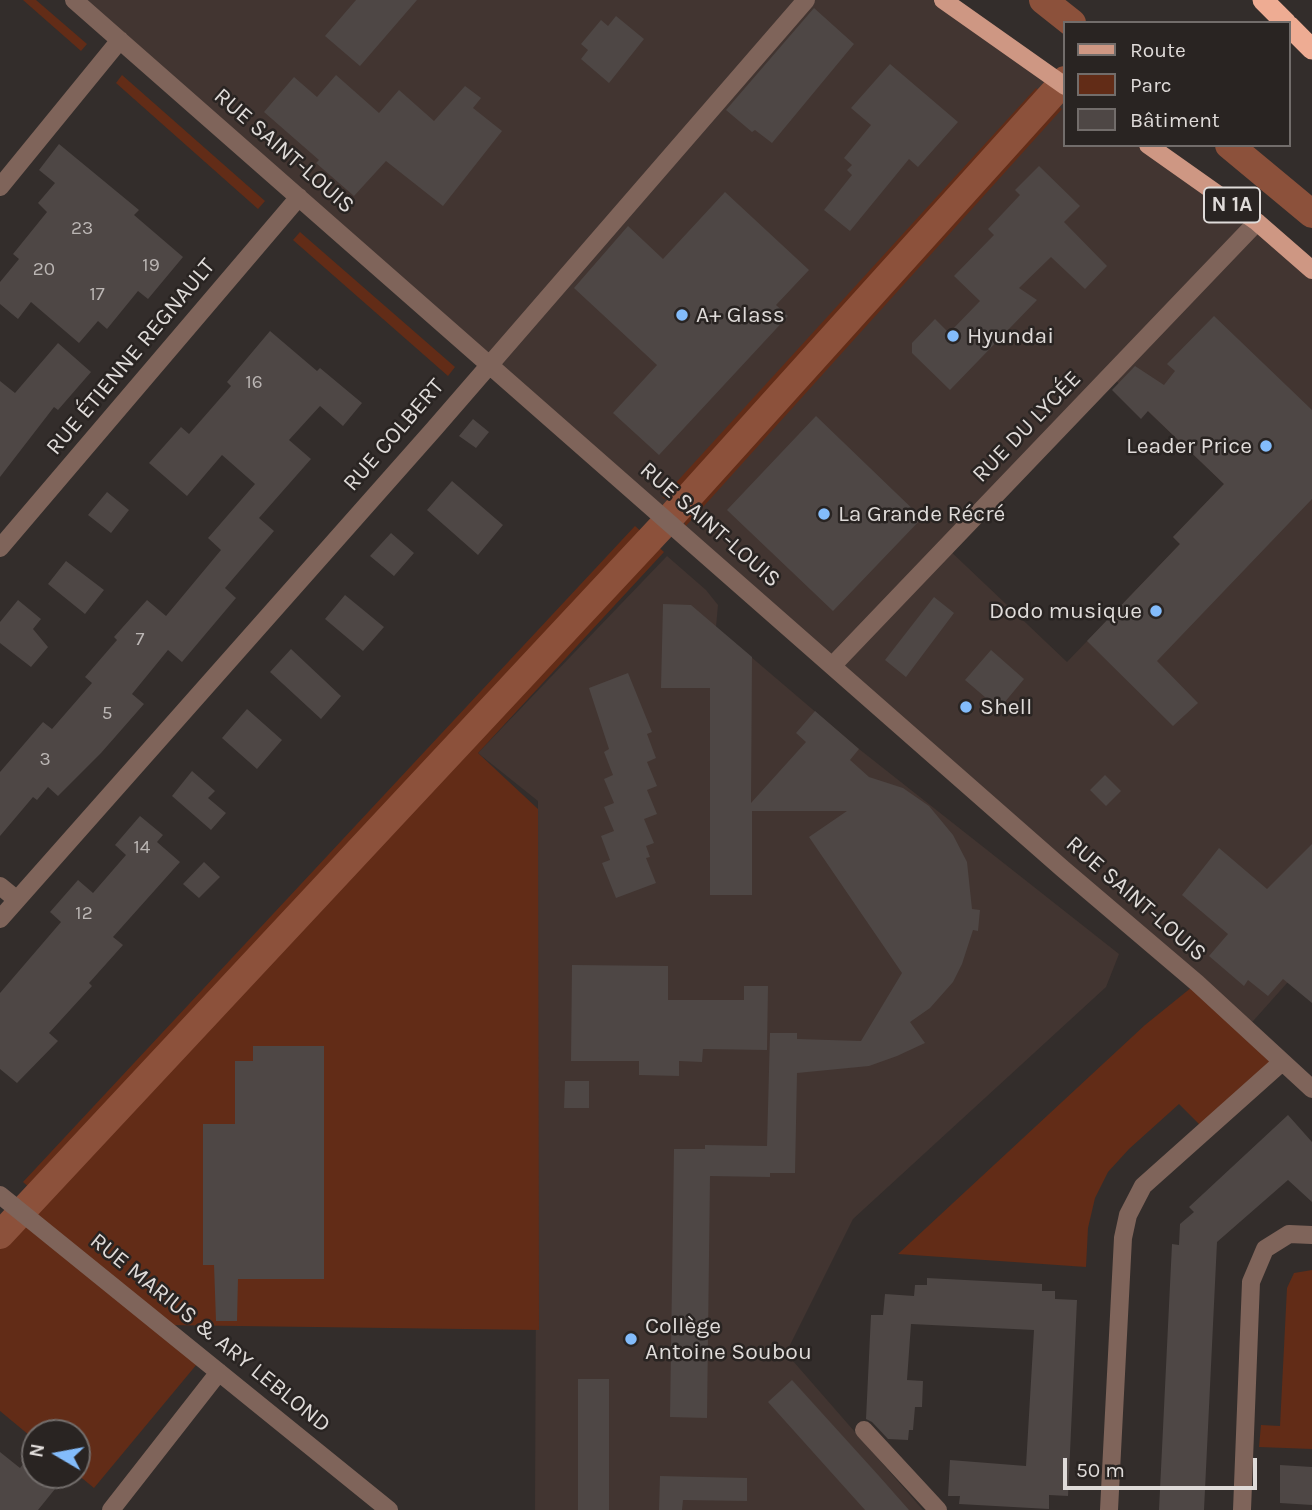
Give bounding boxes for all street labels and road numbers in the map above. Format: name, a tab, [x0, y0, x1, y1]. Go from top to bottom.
street label: RUE SAINT-LOUIS	[208, 82, 360, 220]
road number: N 1A	[1204, 188, 1260, 222]
street label: RUE ÉTIENNE REGNAULT	[41, 253, 221, 461]
street label: RUE DU LYCÉE	[967, 365, 1087, 489]
street label: RUE COLBERT	[338, 373, 450, 497]
street label: RUE SAINT-LOUIS	[634, 456, 786, 594]
street label: RUE SAINT-LOUIS	[1060, 830, 1212, 968]
street label: RUE MARIUS & ARY LEBLOND	[84, 1227, 336, 1439]

